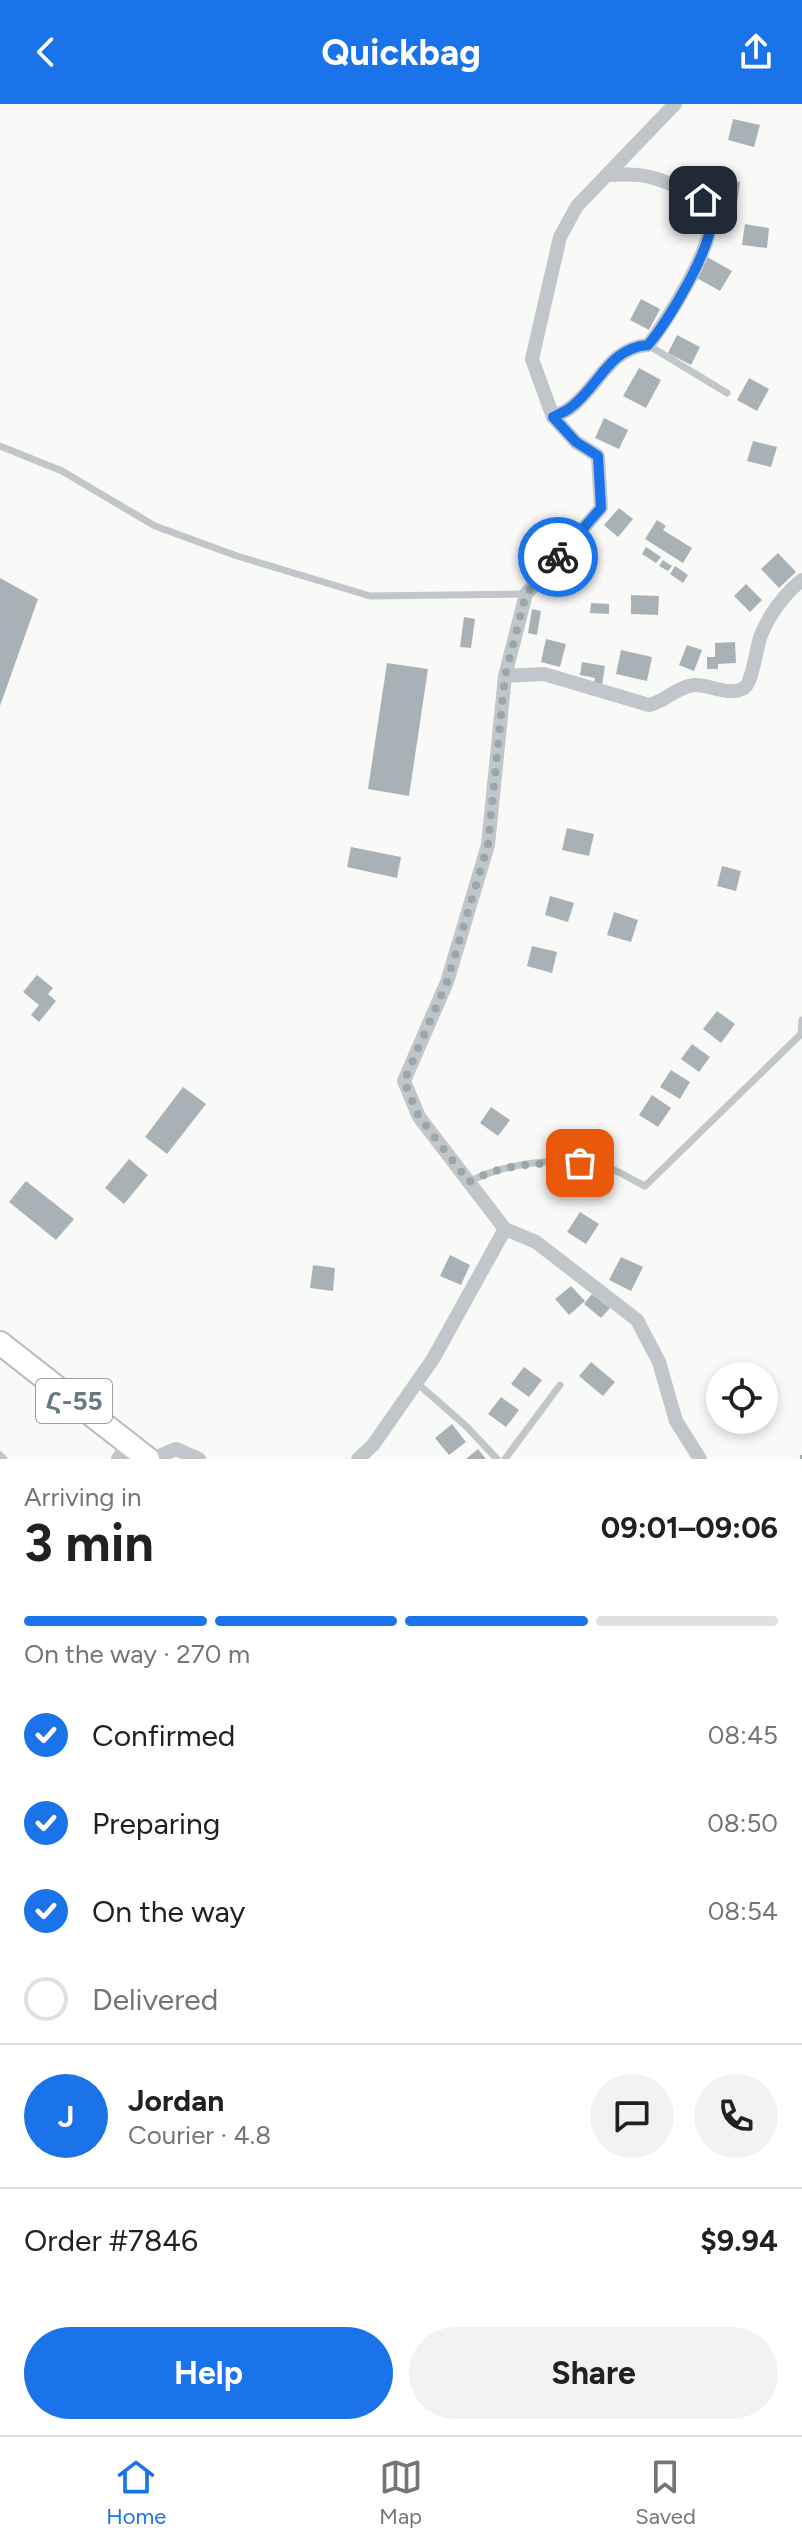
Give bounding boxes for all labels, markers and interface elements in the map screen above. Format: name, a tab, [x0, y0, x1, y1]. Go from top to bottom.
icon: back	[24, 30, 68, 74]
icon: share	[734, 30, 778, 74]
text: Quickbag	[321, 31, 481, 74]
pin	[669, 166, 737, 234]
icon: home	[681, 178, 725, 222]
courier	[518, 517, 598, 597]
icon: bike	[536, 535, 580, 579]
pin	[546, 1129, 614, 1197]
icon: bag	[558, 1141, 602, 1185]
map controls	[706, 1362, 778, 1434]
button: locate	[706, 1362, 778, 1434]
road number: Հ-55	[36, 1379, 112, 1423]
text: Arriving in	[24, 1481, 142, 1513]
text: 09:01–09:06	[601, 1509, 778, 1546]
text: 3 min	[24, 1512, 154, 1574]
text: On the way · 270 m	[24, 1638, 250, 1670]
icon: check	[24, 1713, 68, 1757]
text: Confirmed	[92, 1717, 235, 1754]
text: 08:45	[708, 1719, 778, 1751]
icon: check	[24, 1801, 68, 1845]
text: Preparing	[92, 1805, 220, 1842]
text: 08:50	[707, 1807, 778, 1839]
icon: check	[24, 1889, 68, 1933]
text: On the way	[92, 1893, 245, 1930]
text: 08:54	[708, 1895, 778, 1927]
text: Delivered	[92, 1981, 218, 2018]
button: chat	[590, 2074, 674, 2158]
button: phone	[694, 2074, 778, 2158]
text: Jordan	[128, 2082, 224, 2119]
text: J	[58, 2098, 74, 2135]
text: Courier · 4.8	[128, 2119, 271, 2151]
text: Order #7846	[24, 2222, 198, 2259]
text: $9.94	[700, 2222, 778, 2259]
button: Help	[24, 2327, 393, 2419]
button: Share	[409, 2327, 778, 2419]
tab: Home	[106, 2455, 166, 2530]
tab: Map	[379, 2455, 423, 2530]
tab: Saved	[635, 2455, 696, 2530]

